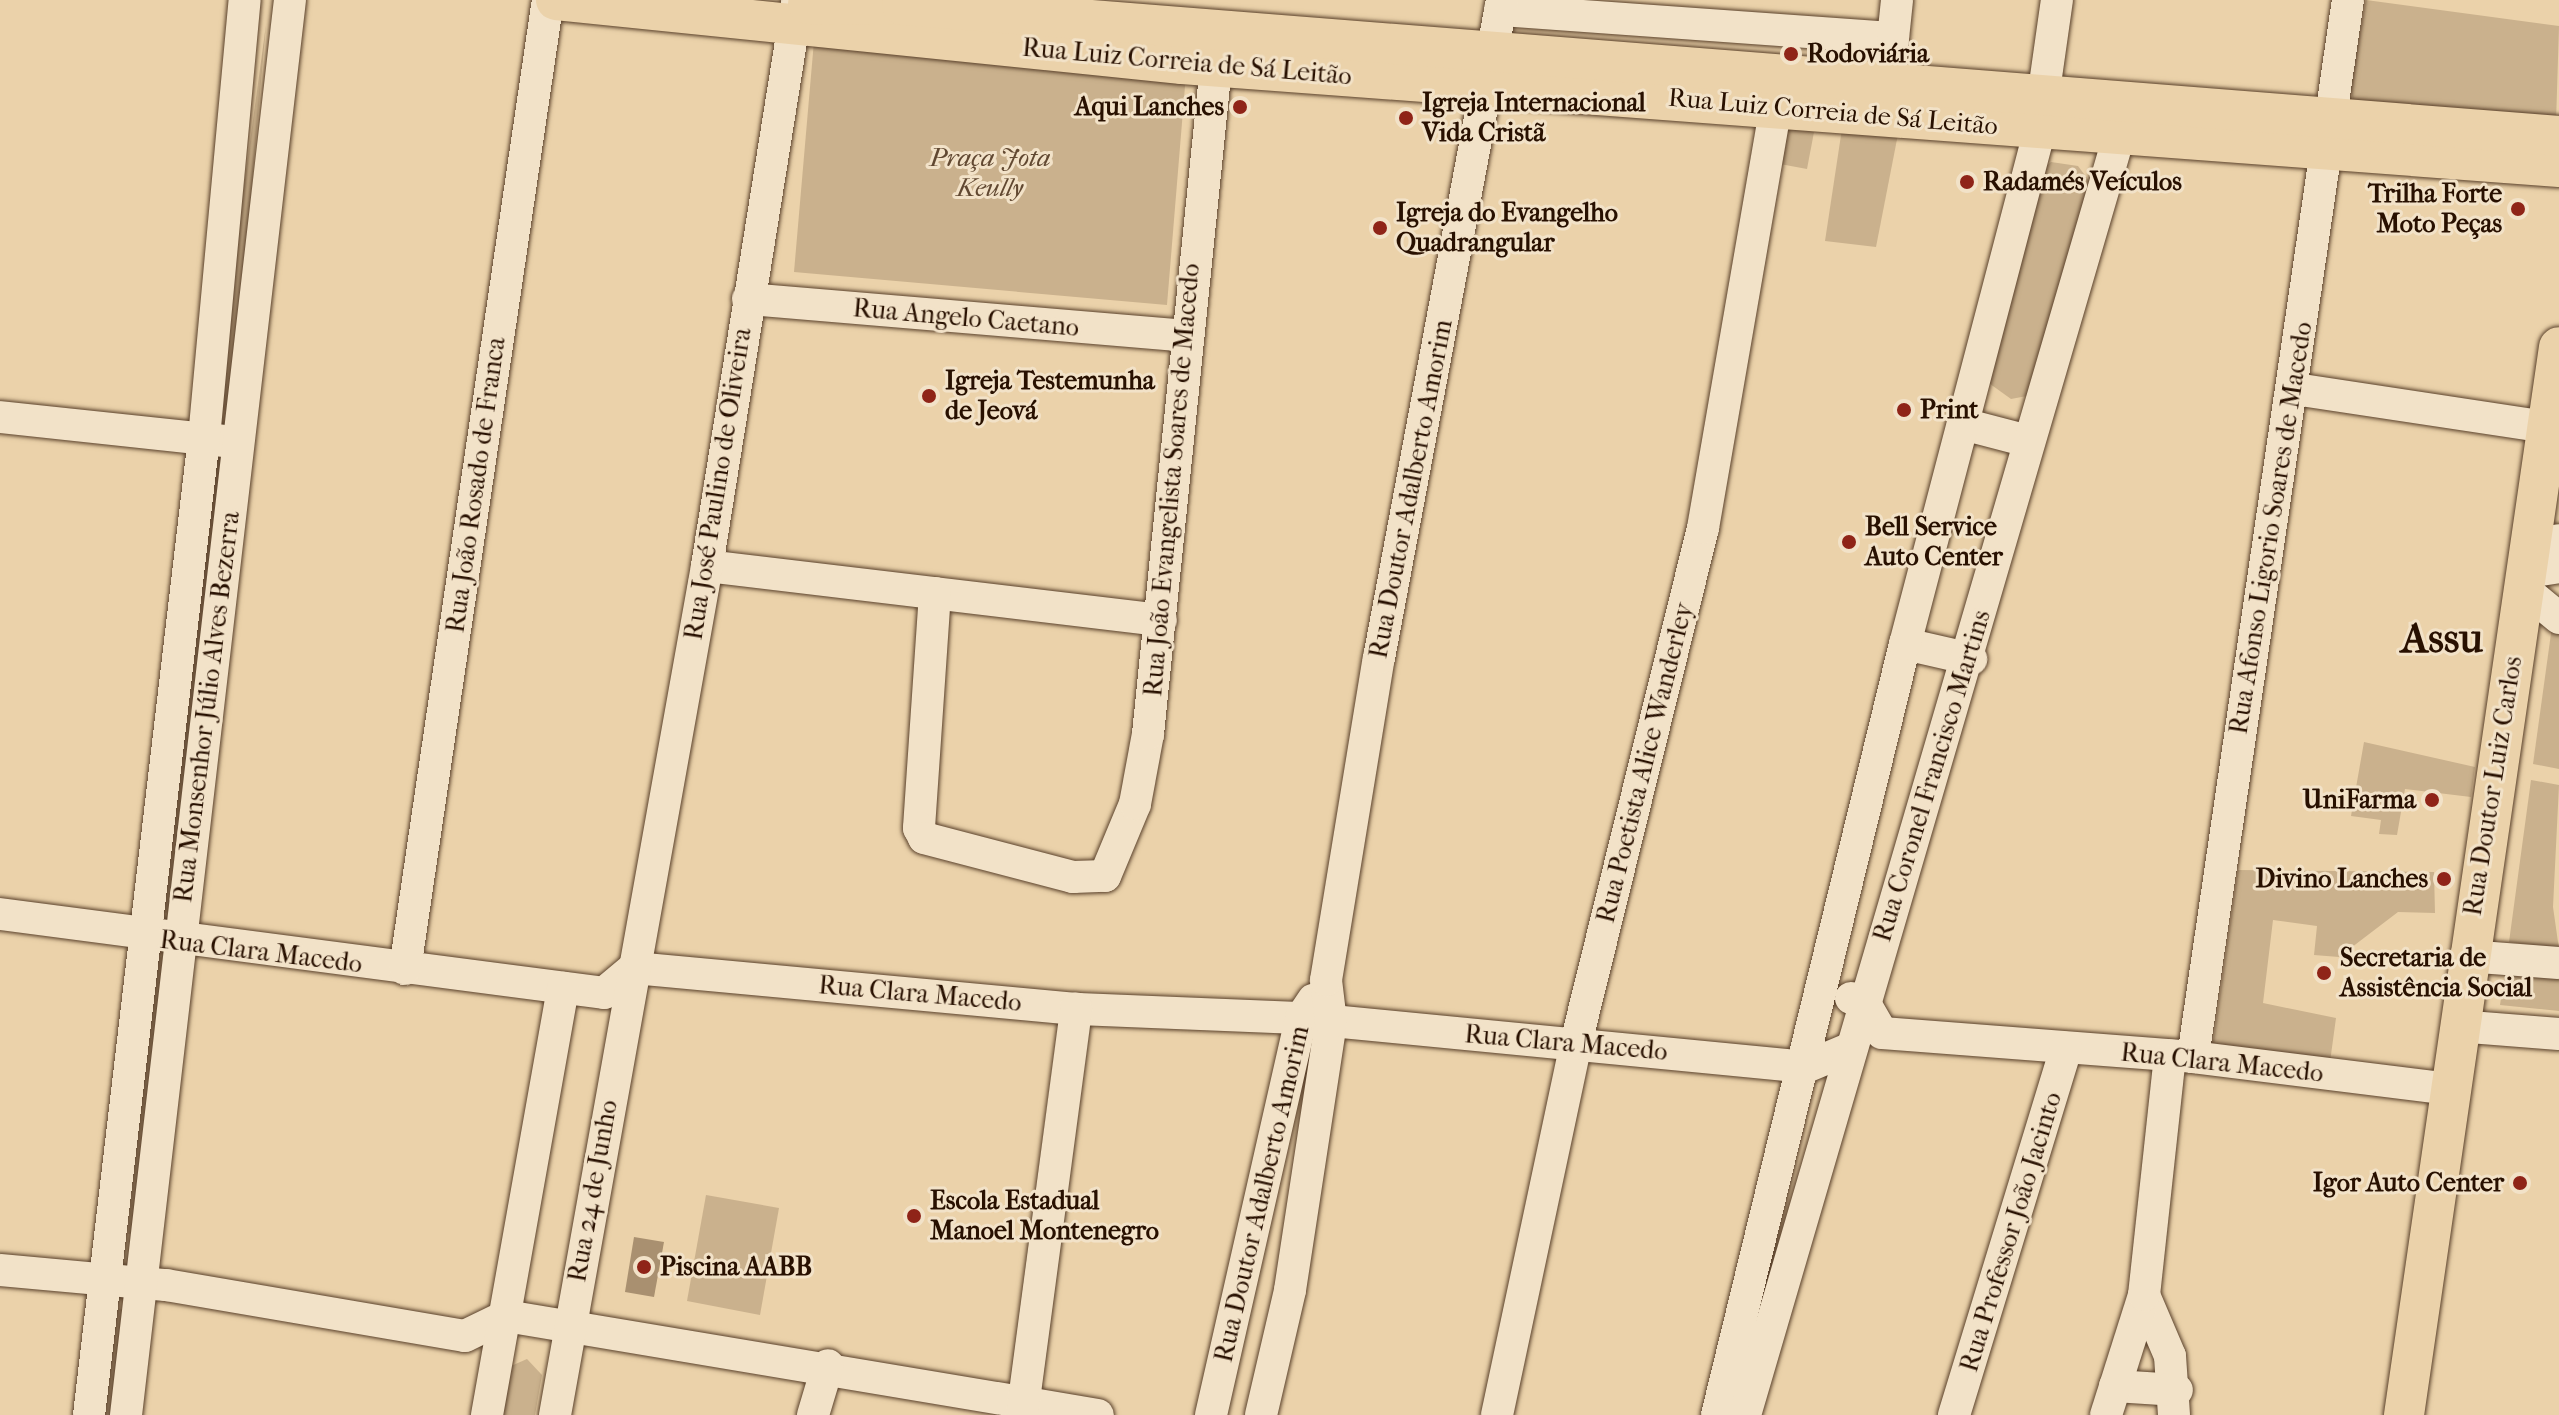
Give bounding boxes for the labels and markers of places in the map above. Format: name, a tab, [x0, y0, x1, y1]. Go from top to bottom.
place label: Rodoviária	[1807, 38, 1929, 70]
marker: Rodoviária	[1782, 45, 1800, 63]
place label: Igreja Internacional Vida Cristã	[1422, 87, 1646, 148]
place label: Aqui Lanches	[1075, 91, 1224, 123]
marker: Aqui Lanches	[1231, 98, 1249, 116]
marker: Igreja Internacional Vida Cristã	[1397, 109, 1415, 127]
place label: Radamés Veículos	[1983, 166, 2182, 198]
marker: Radamés Veículos	[1958, 173, 1976, 191]
place label: Trilha Forte Moto Peças	[2368, 178, 2502, 240]
place label: Igreja do Evangelho Quadrangular	[1396, 197, 1618, 258]
marker: Trilha Forte Moto Peças	[2509, 200, 2527, 218]
marker: Igreja do Evangelho Quadrangular	[1371, 219, 1389, 237]
place label: Igreja Testemunha de Jeová	[945, 365, 1155, 426]
marker: Igreja Testemunha de Jeová	[920, 387, 938, 405]
place label: Print	[1920, 394, 1979, 426]
marker: Print	[1895, 401, 1913, 419]
place label: Bell Service Auto Center	[1865, 511, 2003, 572]
marker: Bell Service Auto Center	[1840, 533, 1858, 551]
place label: UniFarma	[2302, 784, 2416, 816]
marker: UniFarma	[2423, 791, 2441, 809]
place label: Divino Lanches	[2255, 863, 2428, 895]
marker: Divino Lanches	[2435, 870, 2453, 888]
place label: Secretaria de Assistência Social	[2340, 942, 2532, 1004]
marker: Secretaria de Assistência Social	[2315, 964, 2333, 982]
place label: Igor Auto Center	[2313, 1167, 2504, 1199]
marker: Igor Auto Center	[2511, 1174, 2529, 1192]
place label: Escola Estadual Manoel Montenegro	[930, 1185, 1159, 1246]
marker: Escola Estadual Manoel Montenegro	[905, 1207, 923, 1225]
place label: Piscina AABB	[660, 1251, 812, 1283]
marker: Piscina AABB	[635, 1258, 653, 1276]

